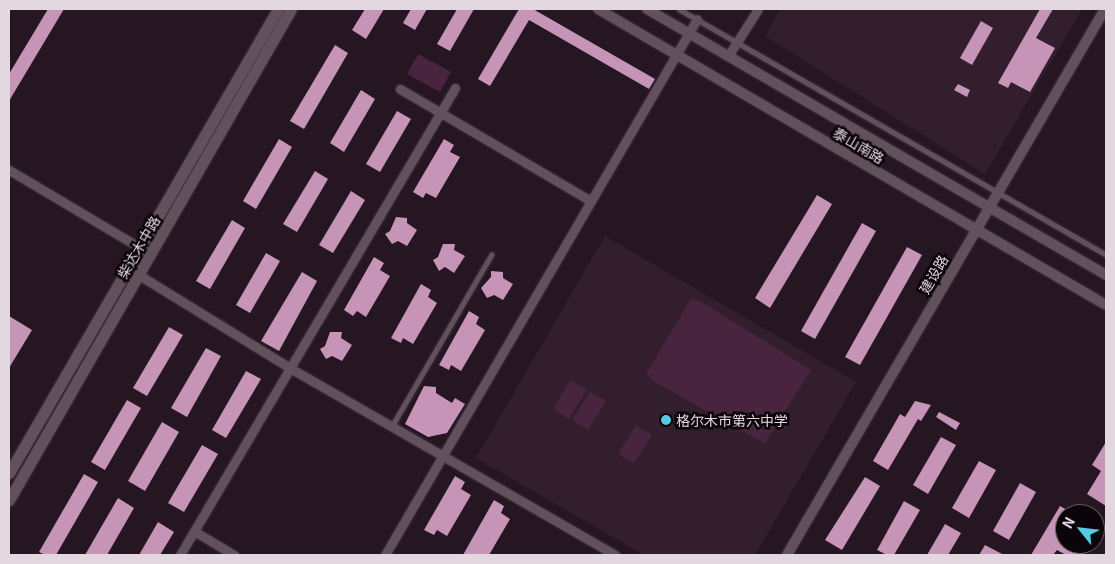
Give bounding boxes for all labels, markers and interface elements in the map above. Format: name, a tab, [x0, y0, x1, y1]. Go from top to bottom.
street label: 泰山南路	[831, 124, 887, 166]
street label: 柴达木中路	[113, 212, 163, 282]
street label: 建设路	[915, 252, 951, 296]
place label: 格尔木市第六中学	[676, 412, 788, 428]
marker: 格尔木市第六中学	[660, 414, 672, 426]
north arrow	[1055, 504, 1105, 554]
text: N	[1056, 513, 1079, 532]

